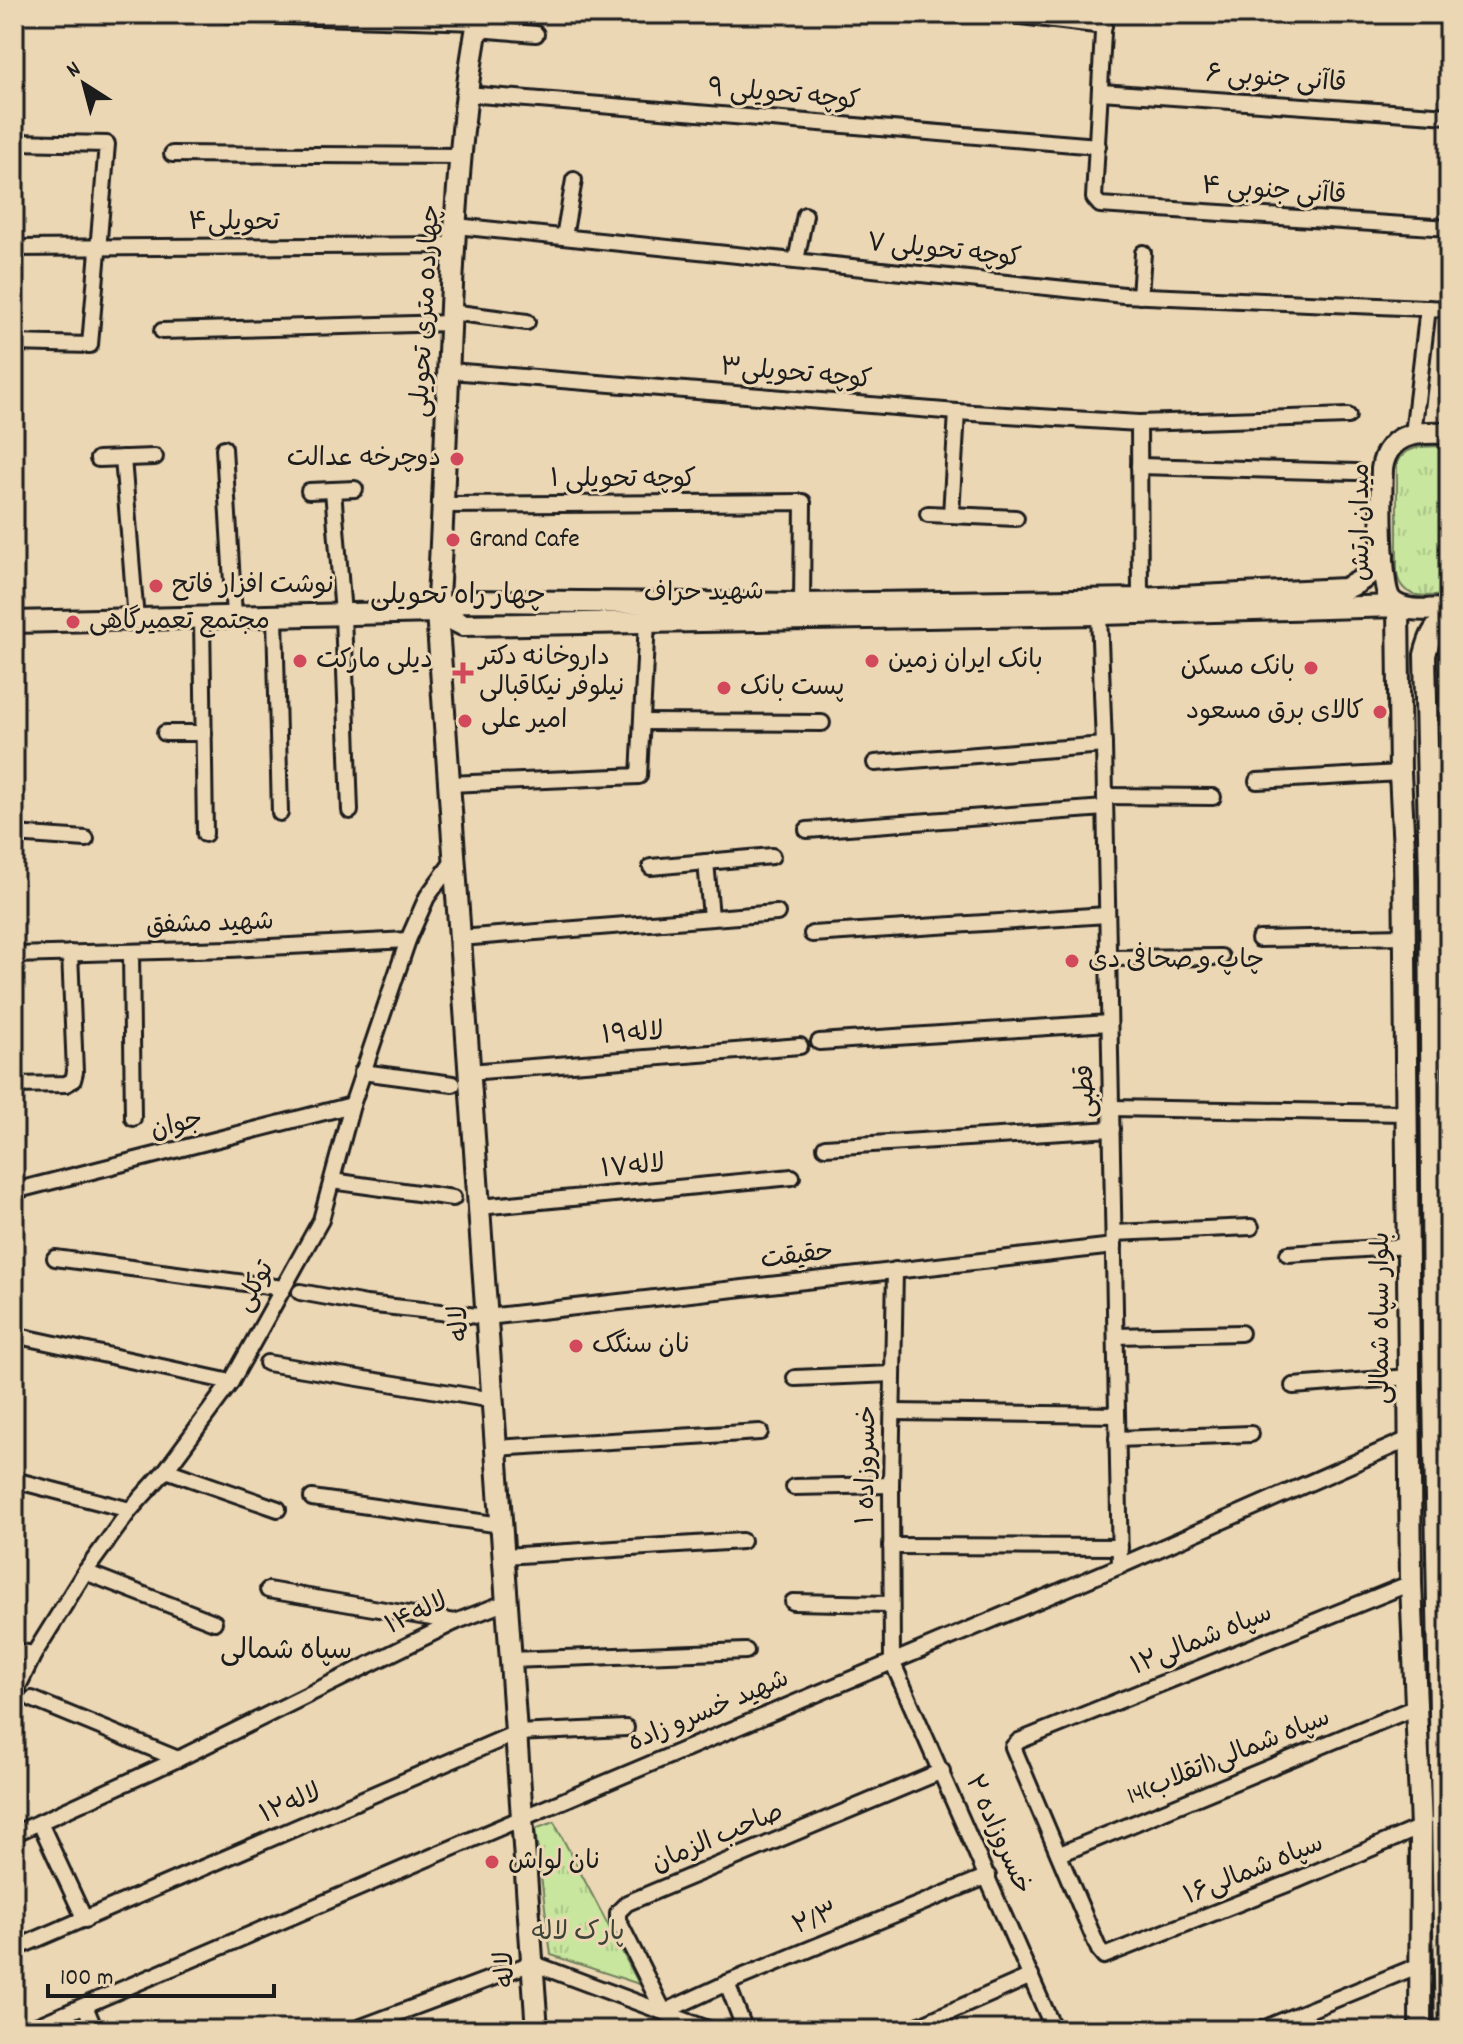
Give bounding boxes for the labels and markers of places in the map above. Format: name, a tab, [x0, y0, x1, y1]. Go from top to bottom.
place label: دوچرخه عدالت	[287, 441, 441, 478]
marker: دوچرخه عدالت	[448, 450, 466, 468]
place label: Grand Cafe	[469, 522, 580, 559]
marker: Grand Cafe	[444, 531, 462, 549]
place label: نوشت افزار فاتح	[172, 568, 334, 605]
marker: نوشت افزار فاتح	[147, 577, 165, 595]
place label: مجتمع تعمیرگاهی	[89, 604, 270, 641]
marker: مجتمع تعمیرگاهی	[64, 613, 82, 631]
place label: داروخانه دکتر نیلوفر نیکاقبالی	[477, 640, 624, 707]
place label: دیلی مارکت	[316, 643, 433, 680]
place label: بانک ایران زمین	[888, 643, 1043, 680]
place label: بانک مسکن	[1181, 650, 1295, 687]
marker: دیلی مارکت	[291, 652, 309, 670]
marker: بانک ایران زمین	[863, 652, 881, 670]
marker: بانک مسکن	[1302, 659, 1320, 677]
marker: داروخانه دکتر نیلوفر نیکاقبالی	[454, 664, 472, 682]
place label: پست بانک	[740, 670, 845, 707]
marker: پست بانک	[715, 679, 733, 697]
place label: کالای برق مسعود	[1186, 694, 1364, 731]
place label: امیر علی	[481, 703, 567, 740]
marker: کالای برق مسعود	[1371, 703, 1389, 721]
marker: امیر علی	[456, 712, 474, 730]
place label: چاپ و صحافی دی	[1088, 942, 1264, 980]
marker: چاپ و صحافی دی	[1063, 952, 1081, 970]
place label: نان سنگک	[592, 1328, 690, 1365]
marker: نان سنگک	[567, 1337, 585, 1355]
place label: نان لواش	[508, 1844, 600, 1881]
marker: نان لواش	[483, 1853, 501, 1871]

